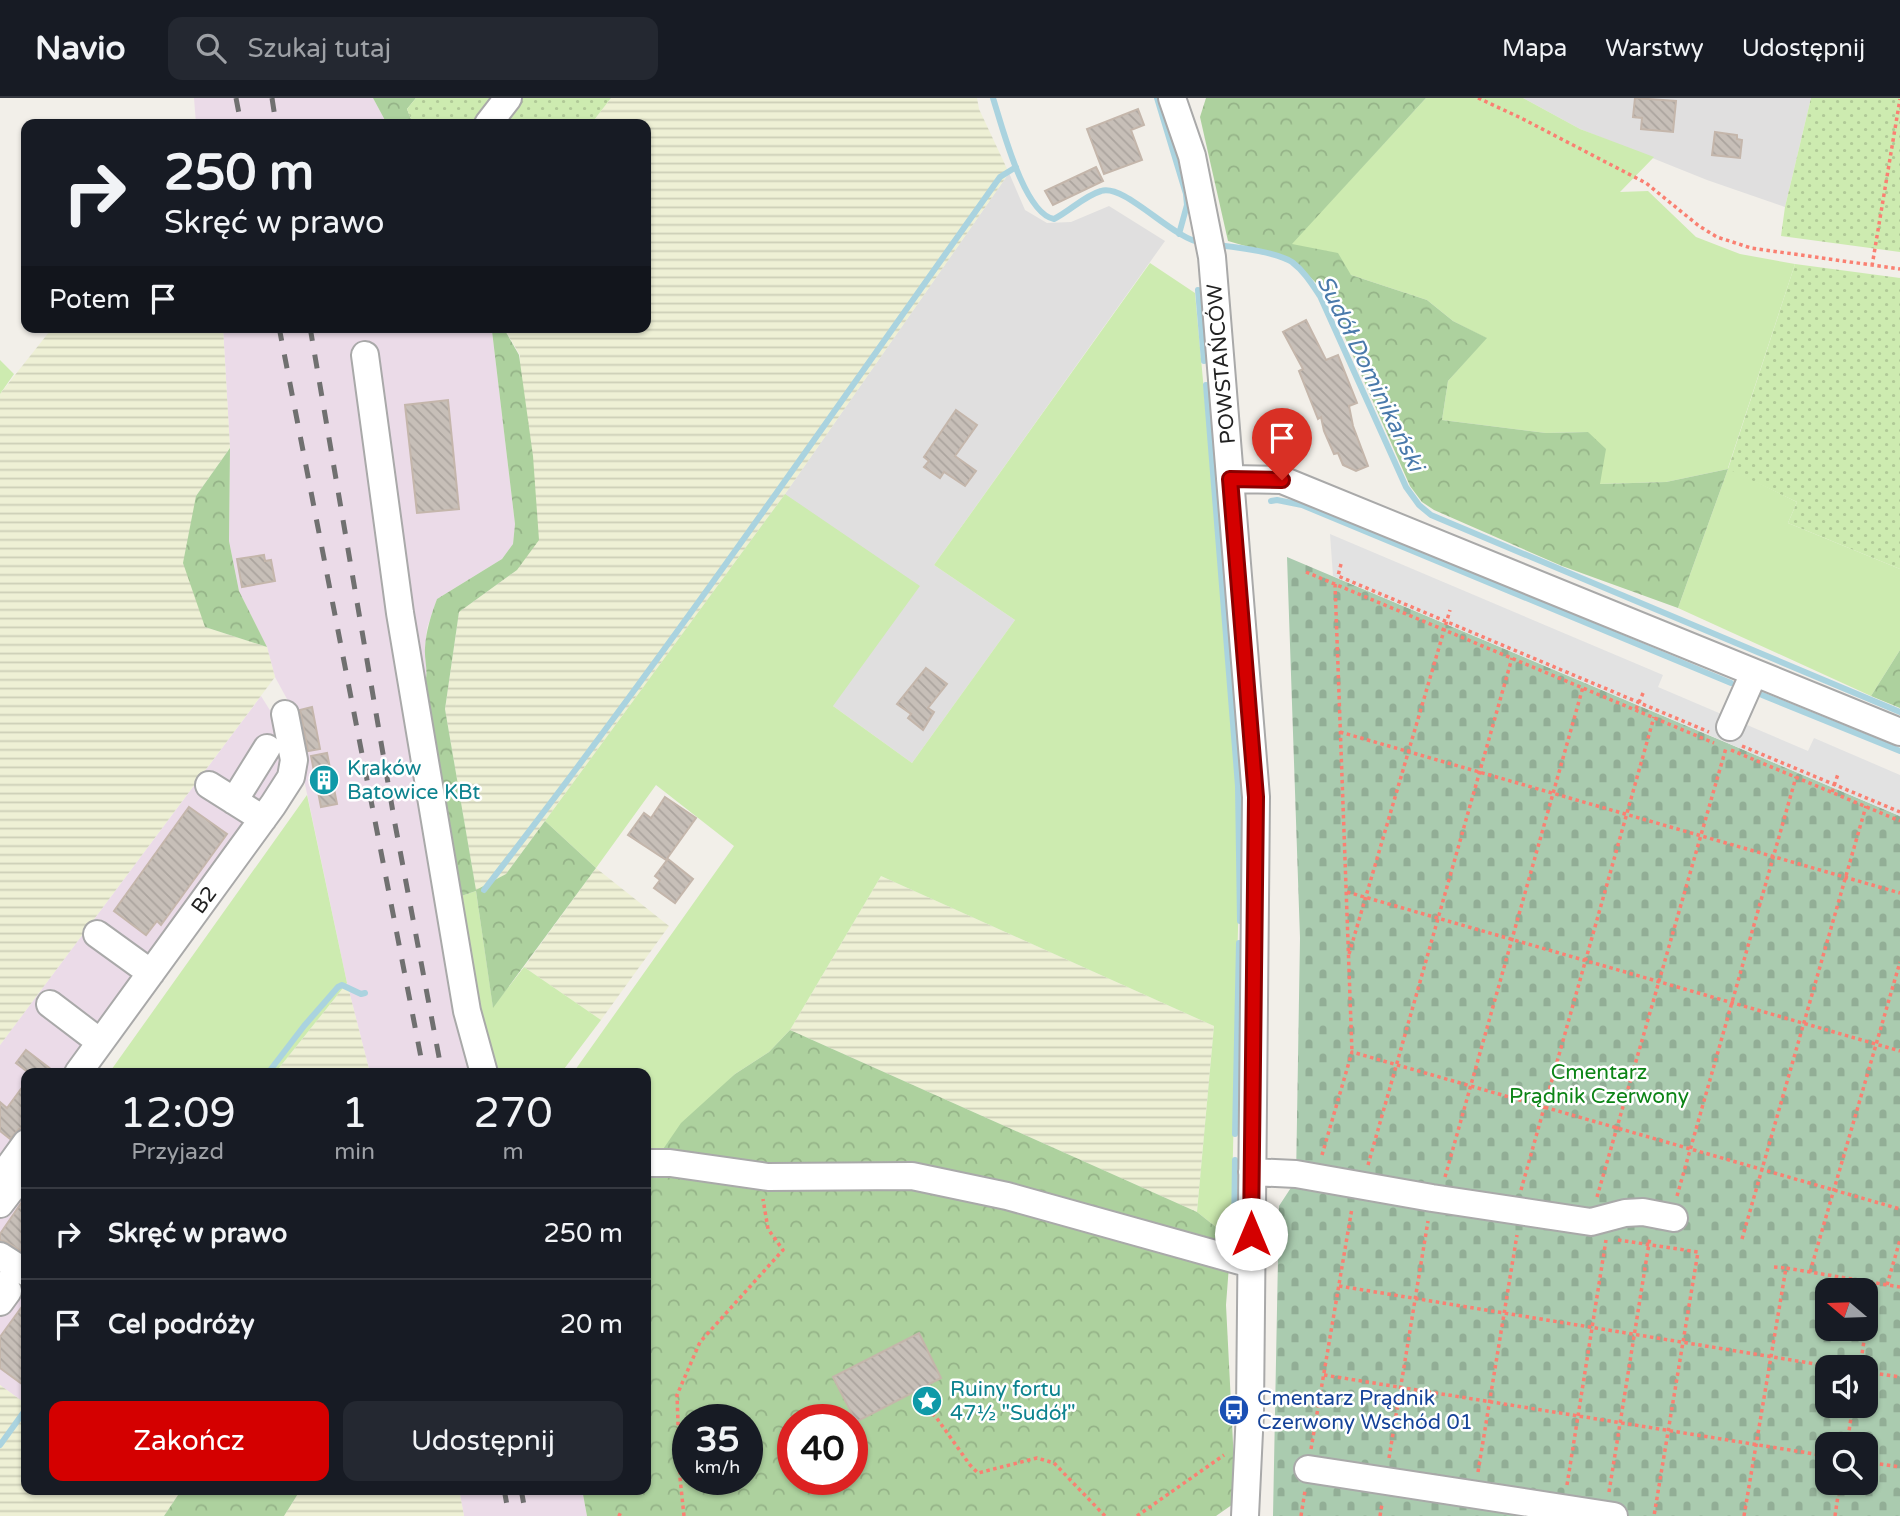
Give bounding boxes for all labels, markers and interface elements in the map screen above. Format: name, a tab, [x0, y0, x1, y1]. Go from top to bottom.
search box	[168, 17, 658, 80]
text: Navio	[35, 29, 126, 68]
icon: search	[192, 29, 230, 67]
text: Szukaj tutaj	[248, 33, 391, 64]
text: Mapa	[1502, 34, 1567, 63]
text: Warstwy	[1605, 34, 1704, 63]
text: Udostępnij	[1742, 34, 1865, 63]
text: 250 m	[164, 144, 314, 203]
icon: right	[49, 147, 140, 238]
text: Skręć w prawo	[164, 204, 385, 242]
water label: Sudół Dominikański	[1311, 271, 1431, 479]
icon: arrive	[144, 280, 182, 318]
street label: POWSTAŃCÓW	[1202, 283, 1241, 445]
text: Potem	[49, 284, 130, 315]
pin	[1252, 408, 1312, 480]
icon: arrive	[1263, 419, 1301, 457]
place label: Kraków Batowice KBt	[347, 756, 480, 805]
building icon: Kraków Batowice KBt	[307, 763, 341, 797]
street label: B2	[186, 882, 223, 919]
park label: Cmentarz Prądnik Czerwony	[1509, 1060, 1689, 1109]
text: 12:09	[119, 1088, 236, 1139]
text: 1	[341, 1088, 368, 1139]
text: 270	[473, 1088, 553, 1139]
text: Przyjazd	[131, 1138, 224, 1166]
text: min	[334, 1138, 375, 1166]
text: m	[502, 1138, 524, 1166]
position arrow	[1214, 1197, 1288, 1271]
icon: right	[49, 1215, 87, 1253]
text: Skręć w prawo	[108, 1218, 287, 1249]
text: 250 m	[543, 1218, 623, 1249]
north arrow	[1815, 1278, 1878, 1340]
map controls	[1815, 1278, 1878, 1495]
icon: arrive	[49, 1306, 87, 1344]
text: Cel podróży	[108, 1309, 255, 1340]
text: 20 m	[560, 1309, 623, 1340]
button: sound	[1815, 1355, 1878, 1418]
place label: Ruiny fortu 47½ "Sudół"	[950, 1377, 1076, 1426]
place icon: Ruiny fortu 47½ "Sudół"	[910, 1384, 944, 1418]
place label: Cmentarz Prądnik Czerwony Wschód 01	[1257, 1386, 1473, 1435]
bus stop icon: Cmentarz Prądnik Czerwony Wschód 01	[1217, 1393, 1251, 1427]
button: Zakończ	[49, 1401, 329, 1481]
button: Udostępnij	[343, 1401, 623, 1481]
speed limit sign: 40	[777, 1404, 868, 1495]
text: 35	[696, 1419, 739, 1461]
button: search	[1815, 1432, 1878, 1495]
text: km/h	[695, 1456, 740, 1478]

